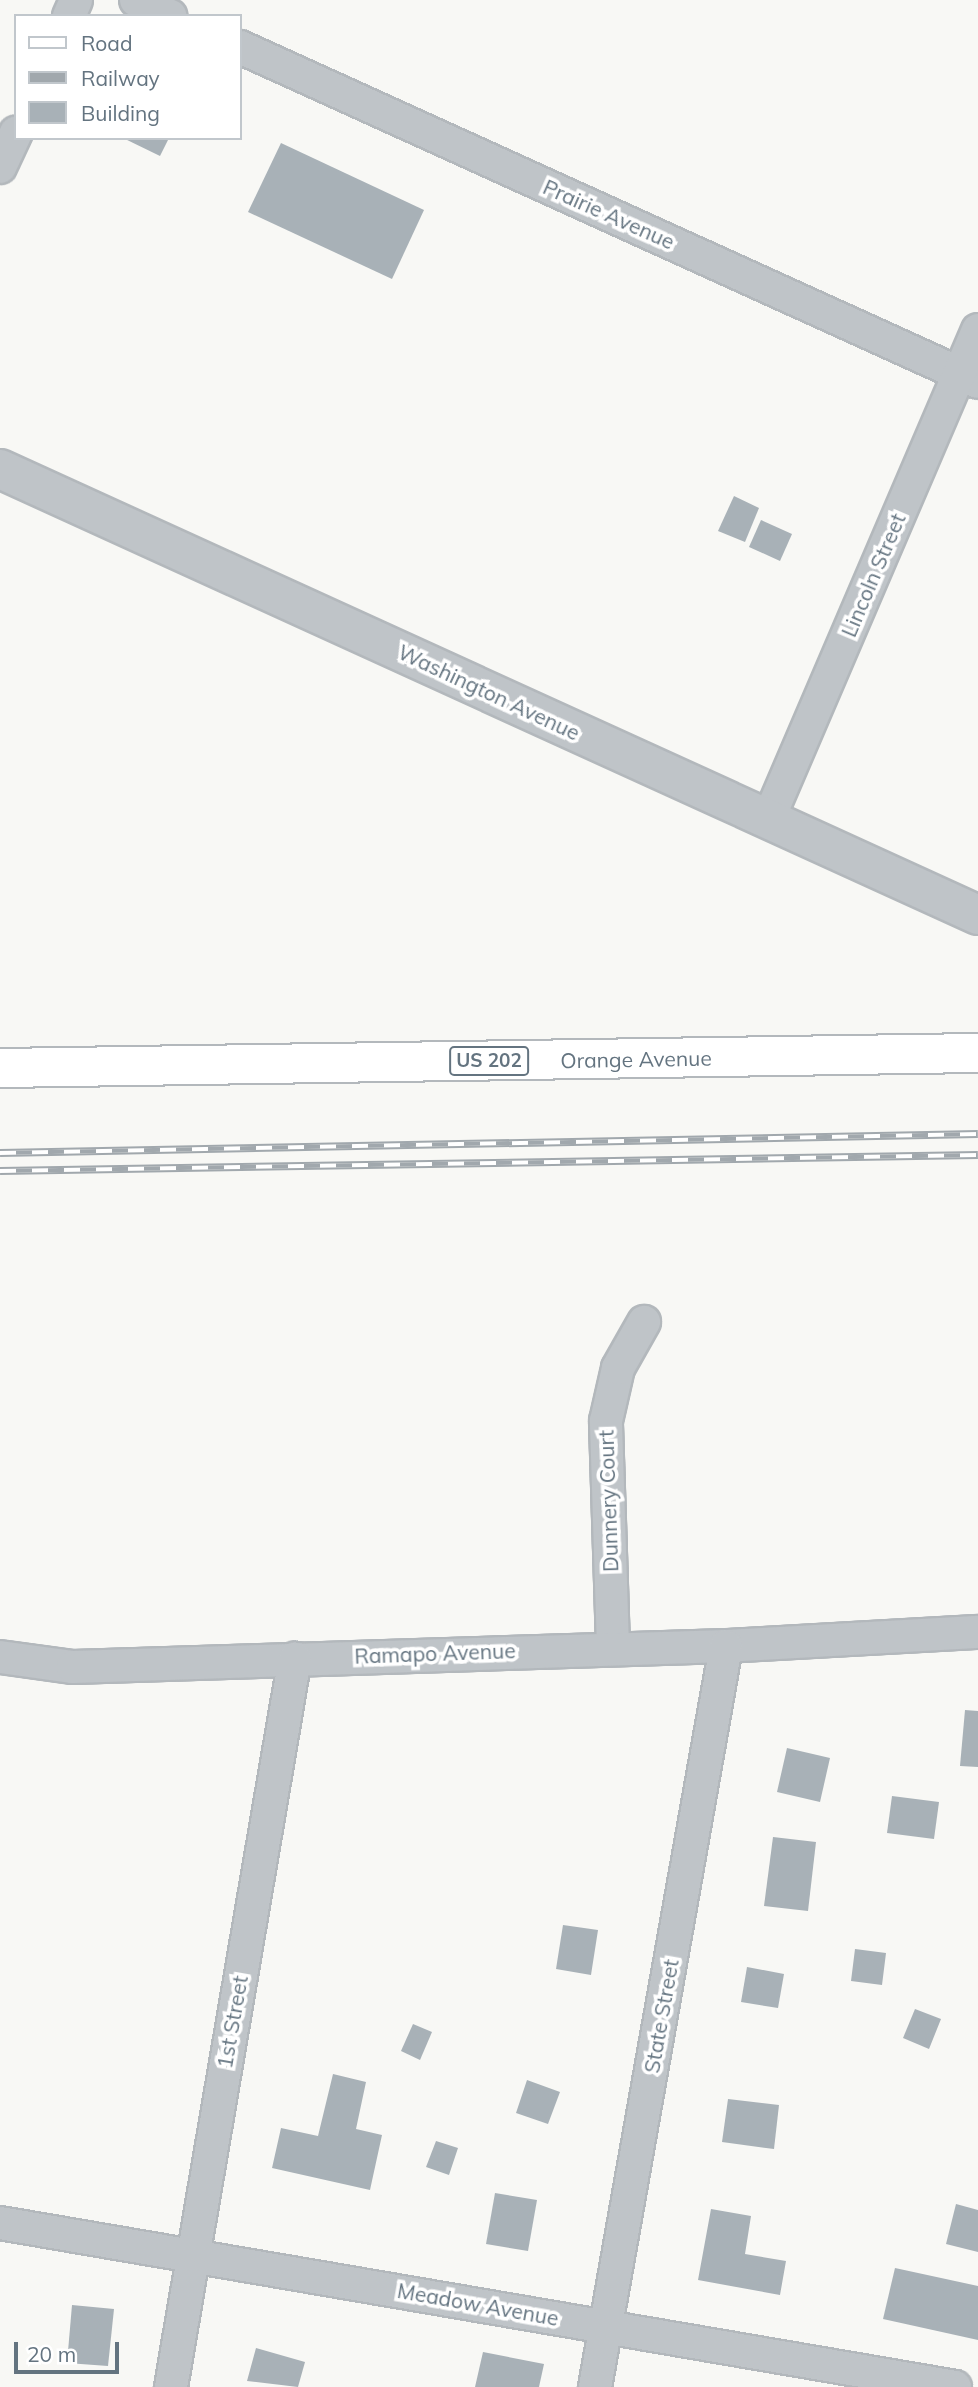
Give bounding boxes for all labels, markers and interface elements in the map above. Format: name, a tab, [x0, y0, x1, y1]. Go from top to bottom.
legend	[14, 14, 242, 140]
text: Road	[81, 30, 132, 56]
text: Railway	[81, 65, 160, 91]
text: Building	[81, 100, 160, 126]
street label: Prairie Avenue	[539, 174, 679, 254]
street label: Lincoln Street	[836, 509, 910, 641]
street label: Washington Avenue	[394, 639, 584, 745]
street label: Orange Avenue	[560, 1045, 712, 1073]
road number: US 202	[449, 1046, 529, 1077]
street label: Dunnery Court	[593, 1430, 623, 1572]
street label: Ramapo Avenue	[354, 1638, 516, 1668]
street label: State Street	[639, 1957, 683, 2075]
street label: 1st Street	[211, 1974, 253, 2070]
street label: Meadow Avenue	[395, 2277, 561, 2331]
scale bar	[18, 2328, 122, 2372]
text: 20 m	[27, 2341, 76, 2367]

